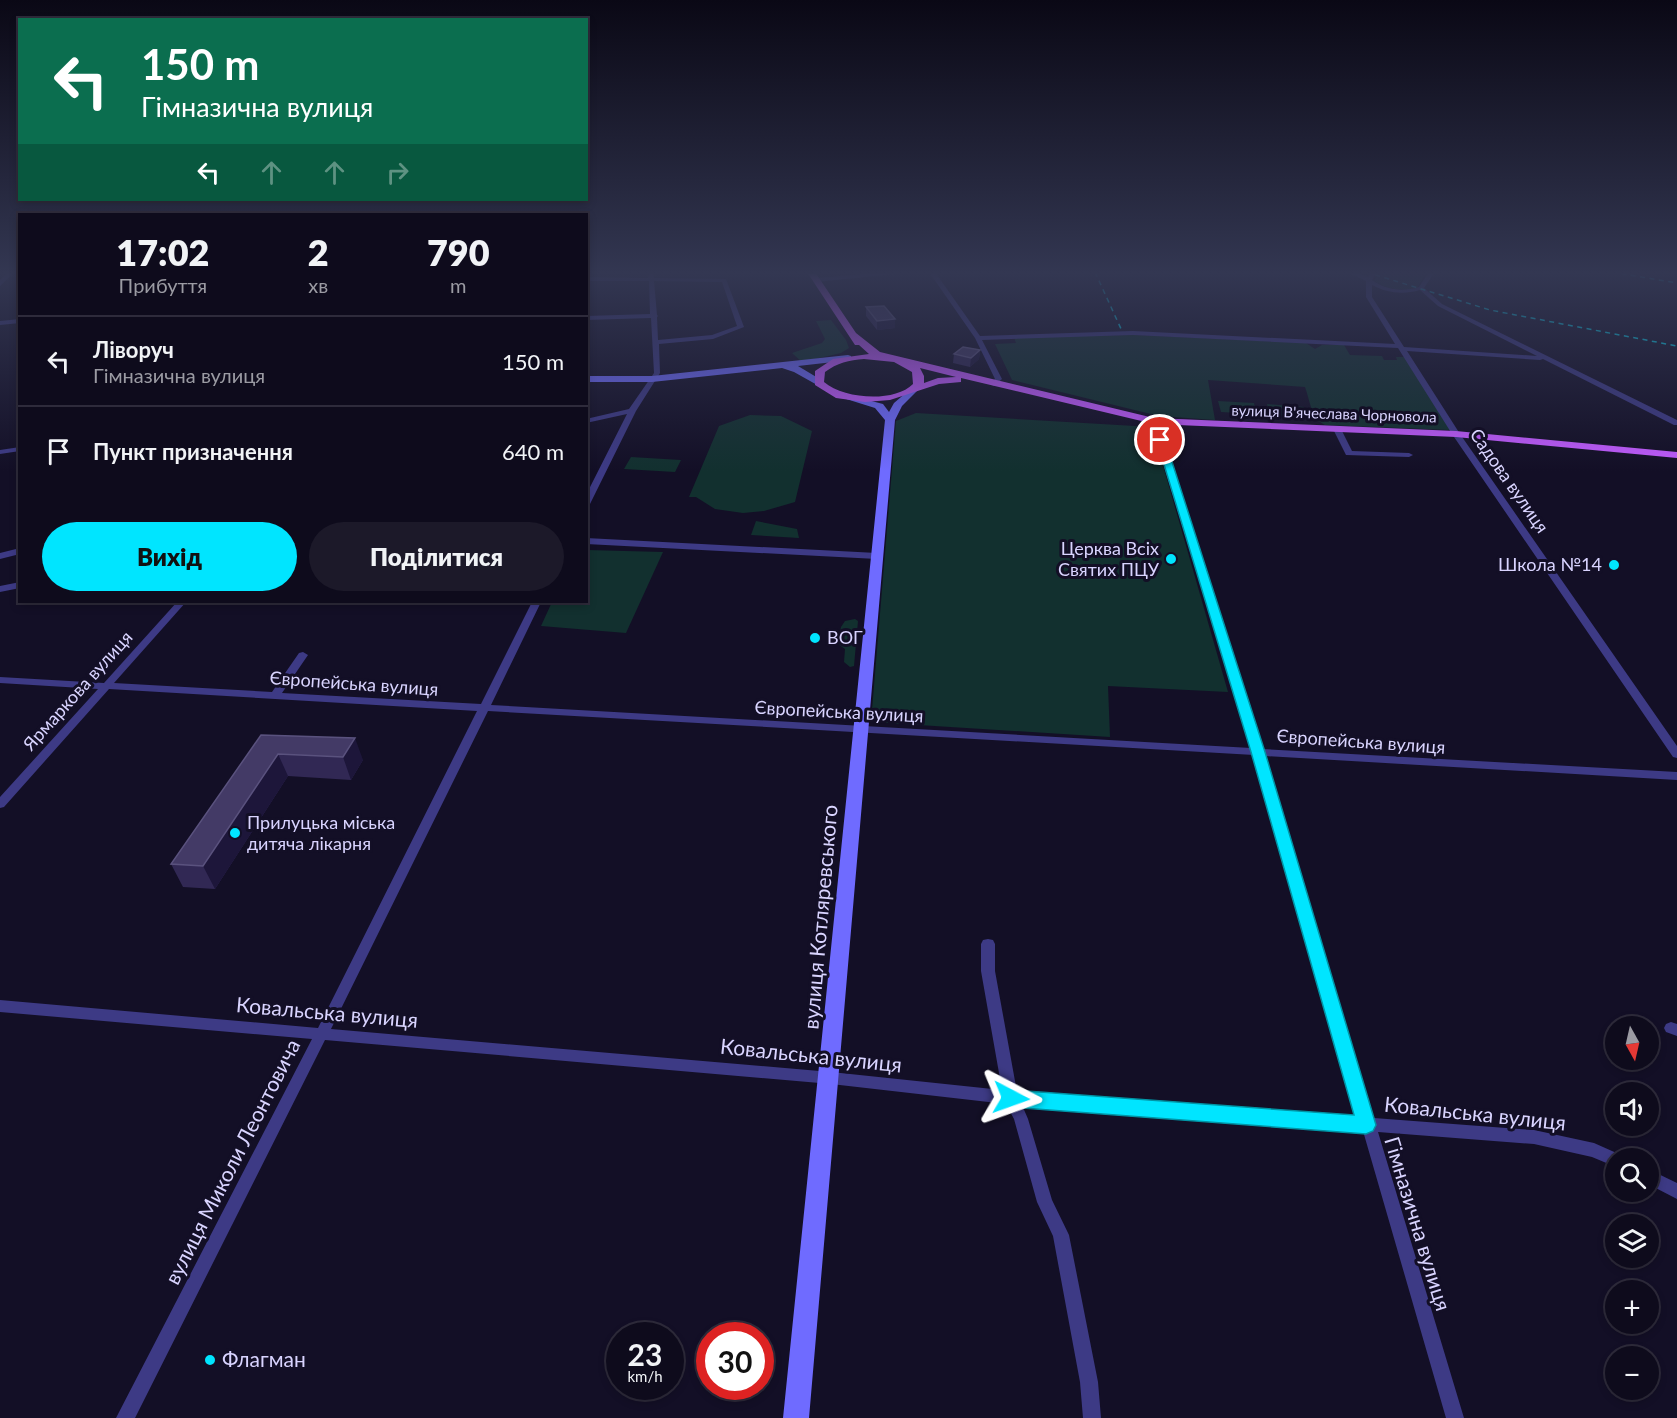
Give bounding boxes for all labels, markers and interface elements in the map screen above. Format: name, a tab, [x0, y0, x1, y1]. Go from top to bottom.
text: 150 m	[141, 39, 259, 89]
icon: left	[42, 42, 120, 120]
text: Гімназична вулиця	[141, 90, 373, 123]
icon: left	[192, 156, 225, 189]
icon: ahead	[255, 156, 288, 189]
icon: ahead	[318, 156, 351, 189]
icon: right	[381, 156, 414, 189]
text: 17:02	[116, 230, 209, 274]
text: 2	[308, 230, 329, 274]
text: 790	[427, 230, 490, 274]
text: Прибуття	[119, 273, 207, 297]
text: хв	[308, 273, 328, 297]
text: m	[450, 273, 467, 297]
text: Ліворуч	[93, 336, 174, 363]
icon: left	[42, 345, 75, 378]
text: 150 m	[502, 348, 564, 375]
text: Гімназична вулиця	[93, 363, 265, 387]
street label: вулиця В'ячеслава Чорновола	[1231, 400, 1437, 426]
pin	[1134, 414, 1185, 465]
icon: arrive	[1143, 423, 1176, 456]
street label: Садова вулиця	[1466, 424, 1554, 537]
icon: arrive	[42, 435, 75, 468]
text: Пункт призначення	[93, 438, 293, 465]
text: 640 m	[502, 438, 564, 465]
button: Вихід	[42, 522, 297, 591]
button: Поділитися	[309, 522, 564, 591]
place label: Церква Всіх Святих ПЦУ	[1058, 537, 1160, 580]
marker: Церква Всіх Святих ПЦУ	[1164, 552, 1178, 566]
place label: Школа №14	[1498, 553, 1602, 575]
marker: Школа №14	[1607, 558, 1621, 572]
street label: Ярмаркова вулиця	[17, 626, 137, 755]
place label: ВОГ	[827, 626, 863, 648]
marker: ВОГ	[808, 631, 822, 645]
street label: Європейська вулиця	[269, 666, 439, 700]
street label: Європейська вулиця	[754, 696, 924, 726]
street label: Європейська вулиця	[1276, 724, 1446, 758]
street label: вулиця Котляревського	[797, 803, 842, 1030]
place label: Прилуцька міська дитяча лікарня	[247, 811, 395, 854]
marker: Прилуцька міська дитяча лікарня	[228, 826, 242, 840]
street label: Ковальська вулиця	[235, 991, 419, 1032]
north arrow	[1605, 1016, 1659, 1070]
map controls	[1605, 1016, 1659, 1400]
street label: Ковальська вулиця	[719, 1033, 903, 1076]
street label: вулиця Миколи Леонтовича	[159, 1035, 304, 1288]
position arrow	[979, 1066, 1043, 1130]
button: sound	[1605, 1082, 1659, 1136]
street label: Ковальська вулиця	[1383, 1091, 1567, 1134]
street label: Гімназична вулиця	[1380, 1133, 1457, 1314]
button: search	[1605, 1148, 1659, 1202]
button: layers	[1605, 1214, 1659, 1268]
button: +	[1605, 1280, 1659, 1334]
speed limit sign: 30	[696, 1322, 774, 1400]
text: 23	[628, 1336, 662, 1372]
place label: Флагман	[222, 1346, 306, 1371]
button: −	[1605, 1346, 1659, 1400]
marker: Флагман	[203, 1353, 217, 1367]
text: km/h	[627, 1367, 663, 1385]

